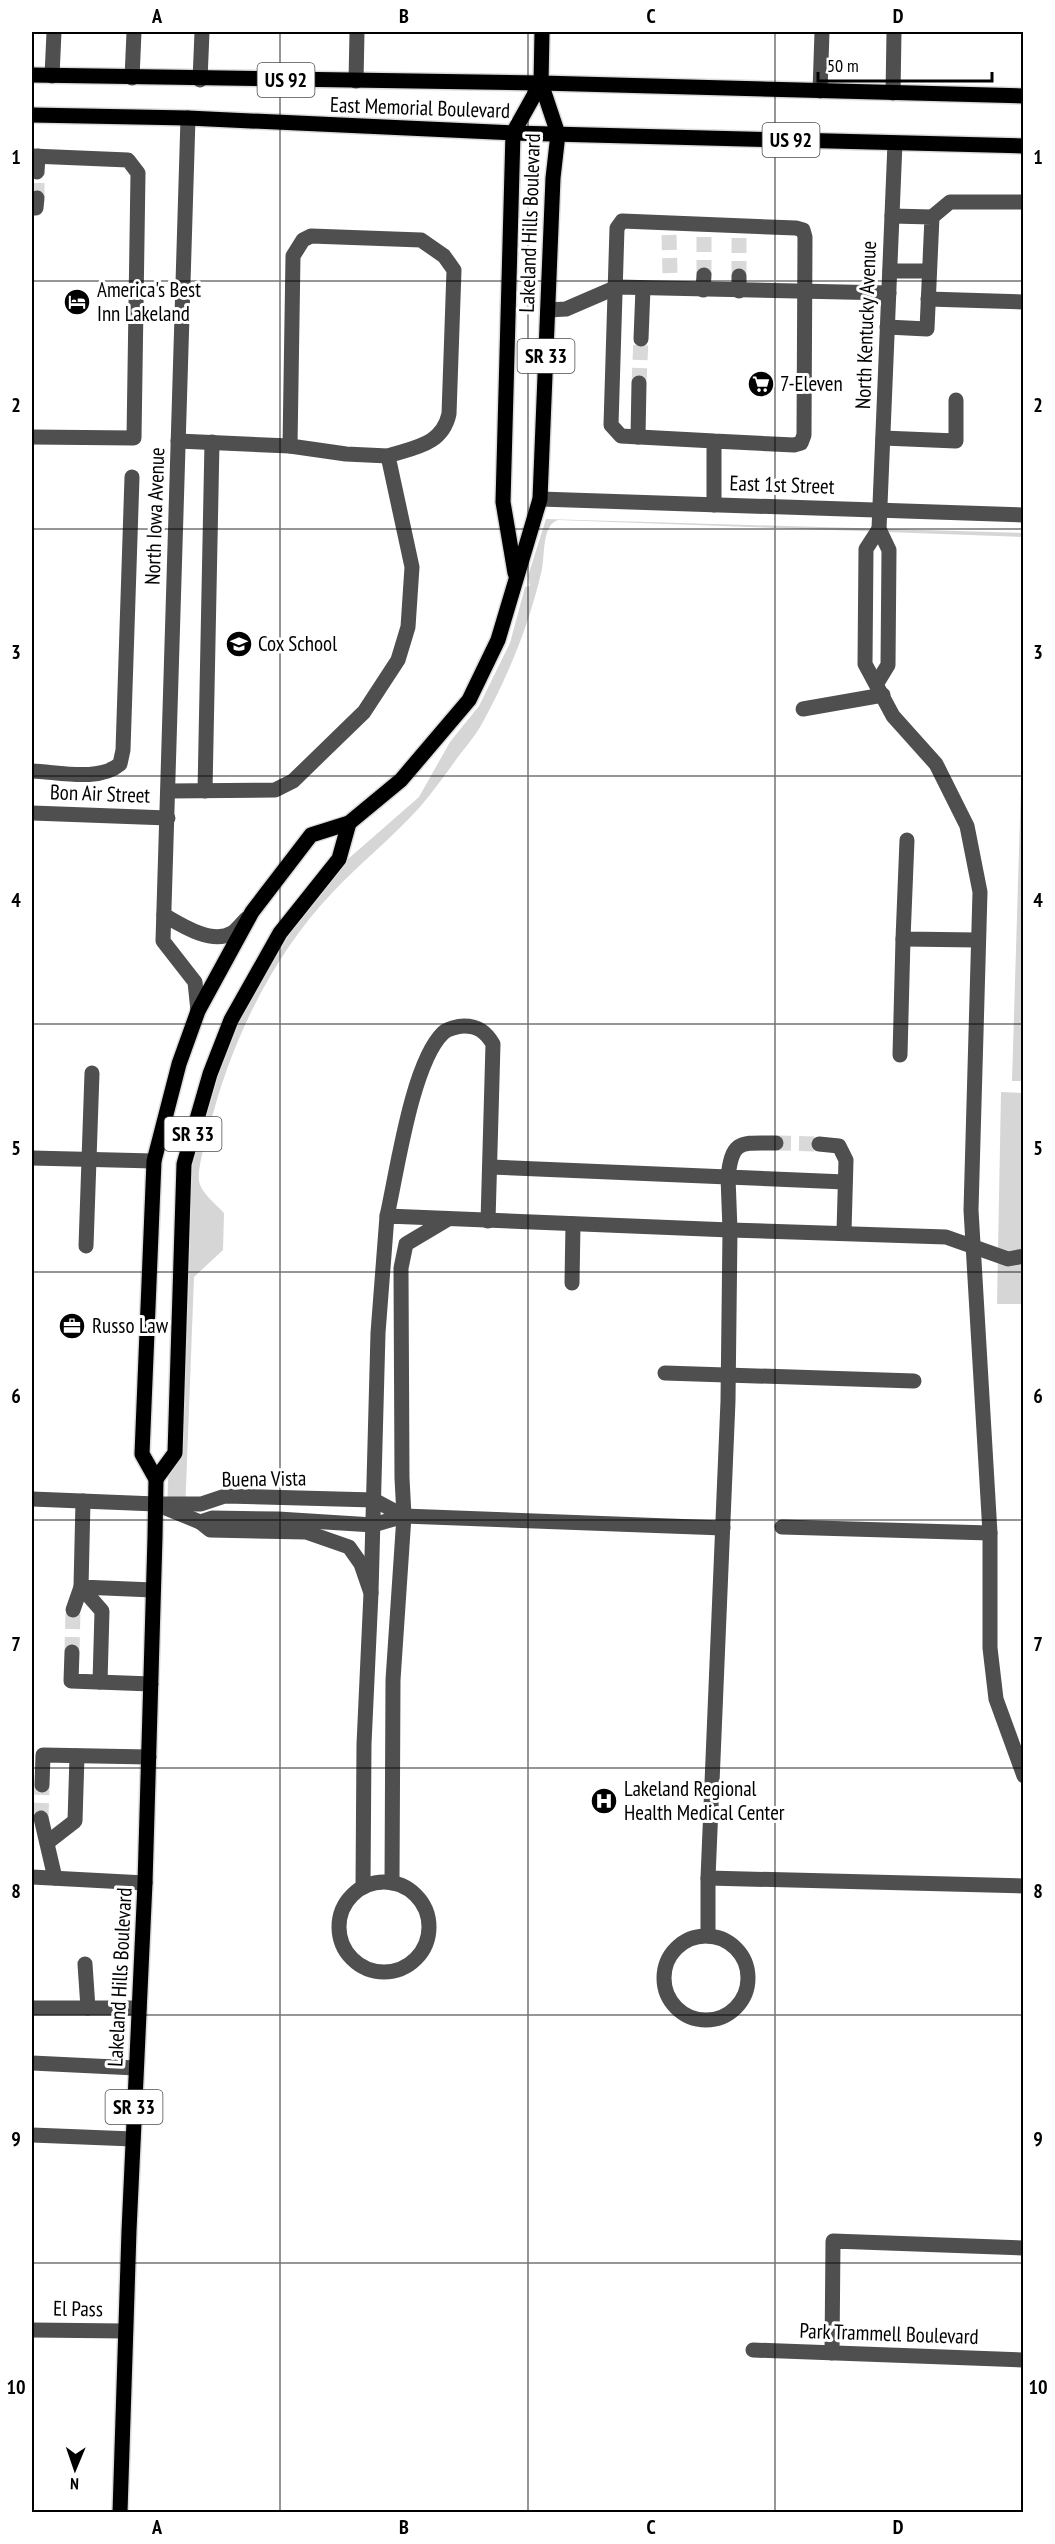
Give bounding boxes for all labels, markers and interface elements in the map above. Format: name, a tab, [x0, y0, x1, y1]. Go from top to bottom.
text: A	[151, 3, 163, 29]
text: B	[399, 3, 409, 29]
text: C	[646, 3, 656, 29]
text: D	[893, 3, 904, 29]
scale bar	[818, 45, 992, 83]
text: 50 m	[827, 54, 859, 77]
road number: US 92	[258, 63, 314, 97]
street label: East Memorial Boulevard	[329, 91, 511, 124]
road number: US 92	[762, 123, 820, 157]
street label: Lakeland Hills Boulevard	[513, 133, 546, 313]
text: 1	[11, 144, 21, 170]
text: 1	[1033, 144, 1043, 170]
street label: North Kentucky Avenue	[849, 240, 882, 410]
place label: America's Best Inn Lakeland	[97, 276, 201, 327]
hotel icon: America's Best Inn Lakeland	[62, 287, 92, 317]
road number: SR 33	[518, 339, 574, 373]
supermarket icon: 7-Eleven	[746, 369, 776, 399]
place label: 7-Eleven	[780, 370, 843, 397]
text: 2	[11, 392, 21, 418]
text: 2	[1033, 392, 1043, 418]
street label: North Iowa Avenue	[139, 447, 170, 585]
street label: East 1st Street	[729, 469, 835, 500]
school or university icon: Cox School	[224, 629, 254, 659]
place label: Cox School	[258, 630, 337, 657]
text: 3	[11, 639, 21, 665]
text: 3	[1033, 639, 1043, 665]
street label: Bon Air Street	[49, 778, 151, 809]
text: 4	[11, 887, 21, 913]
text: 4	[1033, 887, 1043, 913]
road number: SR 33	[164, 1117, 222, 1151]
text: 5	[11, 1135, 21, 1161]
text: 5	[1033, 1135, 1043, 1161]
office icon: Russo Law	[57, 1311, 87, 1341]
place label: Russo Law	[92, 1312, 169, 1339]
text: 6	[11, 1383, 21, 1409]
text: 6	[1033, 1383, 1043, 1409]
street label: Buena Vista	[221, 1464, 307, 1493]
text: 7	[11, 1631, 21, 1657]
text: 7	[1033, 1631, 1043, 1657]
place label: Lakeland Regional Health Medical Center	[624, 1775, 785, 1826]
hospital icon: Lakeland Regional Health Medical Center	[589, 1786, 619, 1816]
text: 8	[11, 1878, 21, 1904]
text: 8	[1033, 1878, 1043, 1904]
street label: Lakeland Hills Boulevard	[101, 1887, 138, 2067]
road number: SR 33	[106, 2090, 162, 2124]
text: 9	[11, 2126, 21, 2152]
text: 9	[1033, 2126, 1043, 2152]
street label: El Pass	[53, 2295, 103, 2322]
street label: Park Trammell Boulevard	[799, 2317, 979, 2350]
text: 10	[6, 2374, 26, 2400]
text: 10	[1028, 2374, 1048, 2400]
north arrow	[45, 2439, 105, 2499]
text: N	[70, 2474, 79, 2494]
text: A	[151, 2514, 163, 2540]
text: B	[399, 2514, 409, 2540]
text: C	[646, 2514, 656, 2540]
text: D	[893, 2514, 904, 2540]

